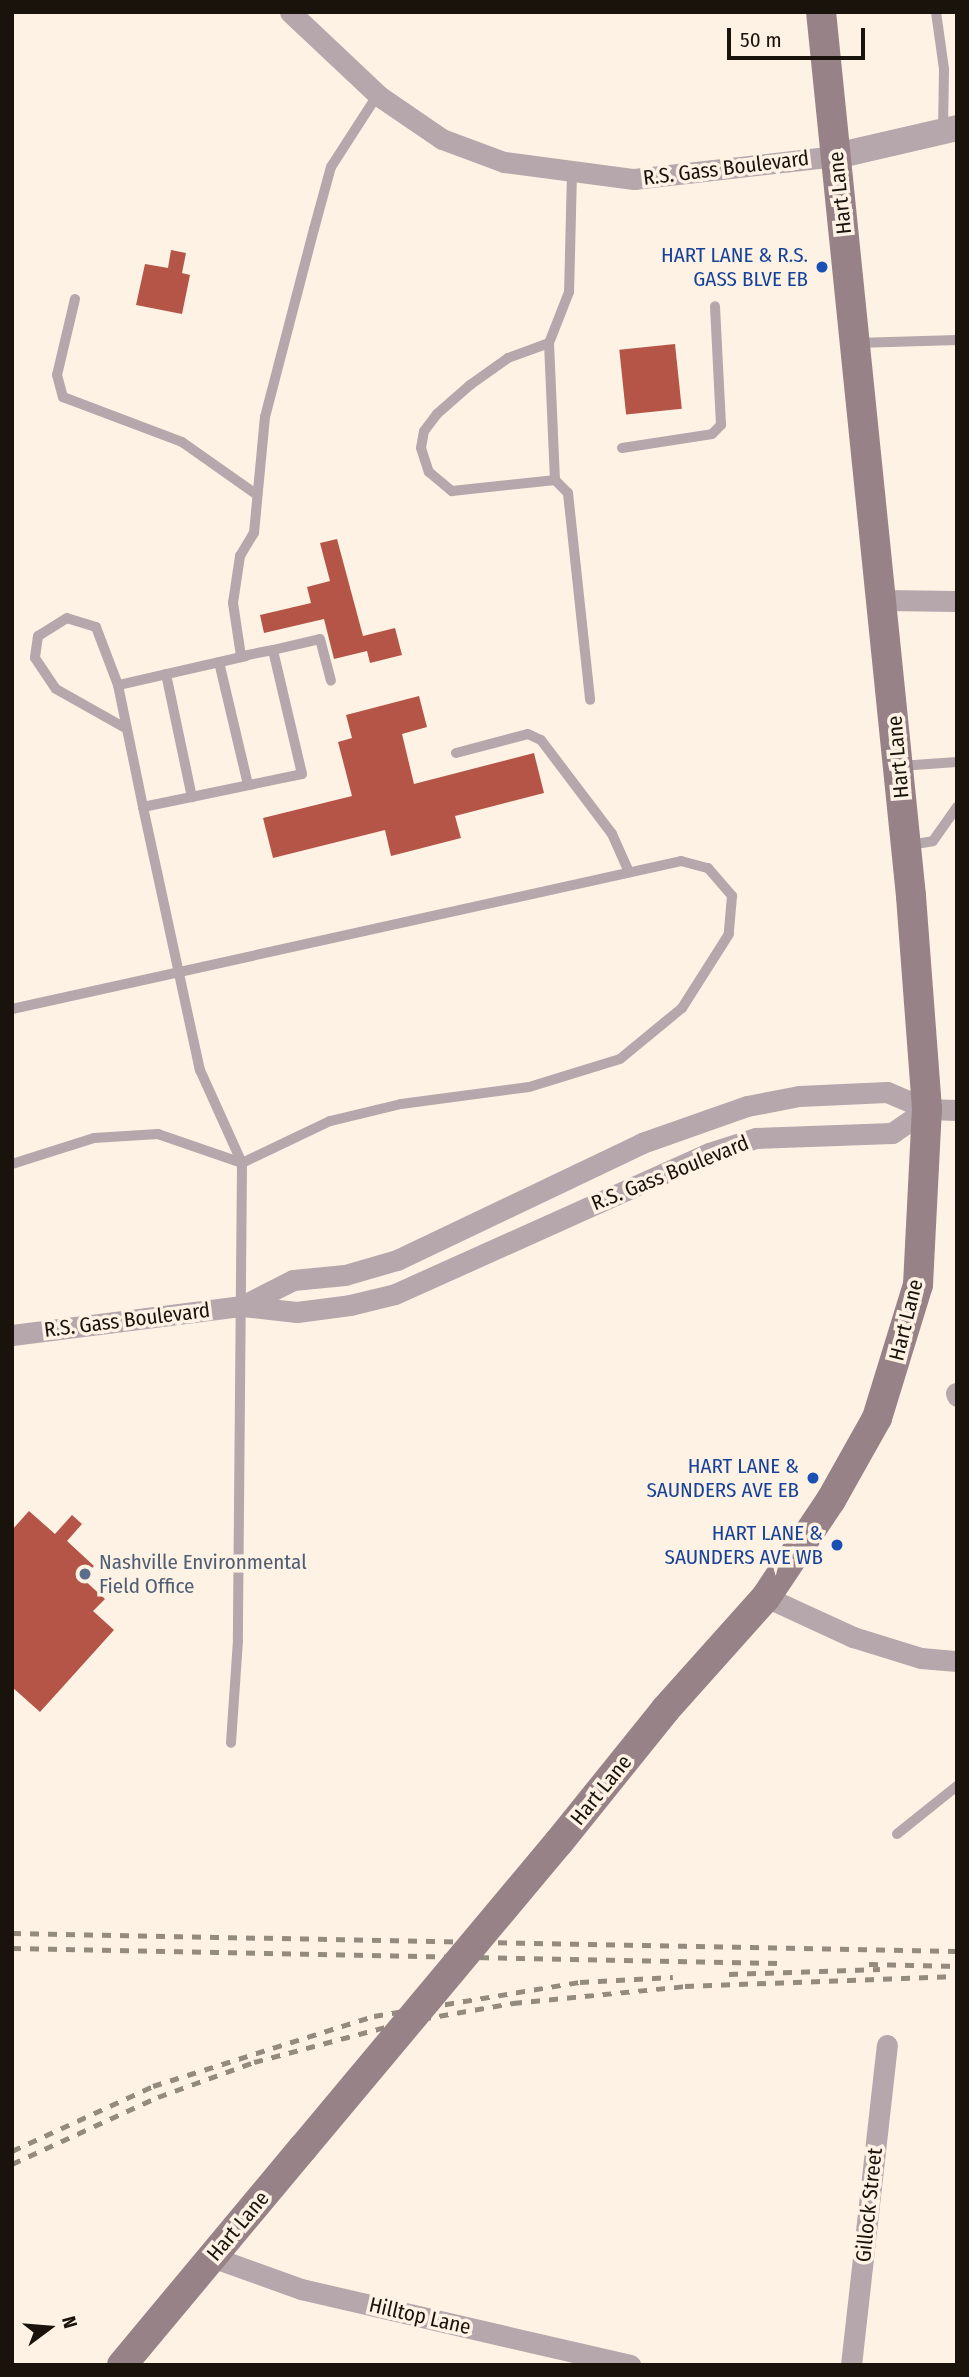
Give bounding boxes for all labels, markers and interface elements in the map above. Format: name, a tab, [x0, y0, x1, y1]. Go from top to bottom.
scale bar	[731, 14, 869, 58]
text: 50 m	[740, 27, 782, 53]
street label: R.S. Gass Boulevard	[642, 145, 810, 191]
street label: Hart Lane	[823, 150, 857, 236]
place label: HART LANE & R.S. GASS BLVE EB	[661, 242, 808, 292]
marker: HART LANE & R.S. GASS BLVE EB	[814, 259, 830, 275]
street label: Hart Lane	[882, 715, 914, 799]
street label: R.S. Gass Boulevard	[588, 1130, 752, 1216]
street label: Hart Lane	[884, 1277, 928, 1363]
street label: R.S. Gass Boulevard	[43, 1297, 211, 1343]
place label: HART LANE & SAUNDERS AVE EB	[646, 1453, 799, 1503]
marker: HART LANE & SAUNDERS AVE EB	[805, 1470, 821, 1486]
place label: HART LANE & SAUNDERS AVE WB	[665, 1520, 823, 1570]
marker: HART LANE & SAUNDERS AVE WB	[829, 1537, 845, 1553]
place label: Nashville Environmental Field Office	[99, 1549, 307, 1599]
marker: Nashville Environmental Field Office	[77, 1566, 93, 1582]
street label: Hart Lane	[565, 1750, 637, 1830]
street label: Gillock Street	[850, 2147, 888, 2263]
street label: Hart Lane	[202, 2186, 274, 2266]
street label: Hilltop Lane	[367, 2292, 473, 2340]
north arrow	[14, 2293, 84, 2363]
text: N	[57, 2313, 82, 2331]

